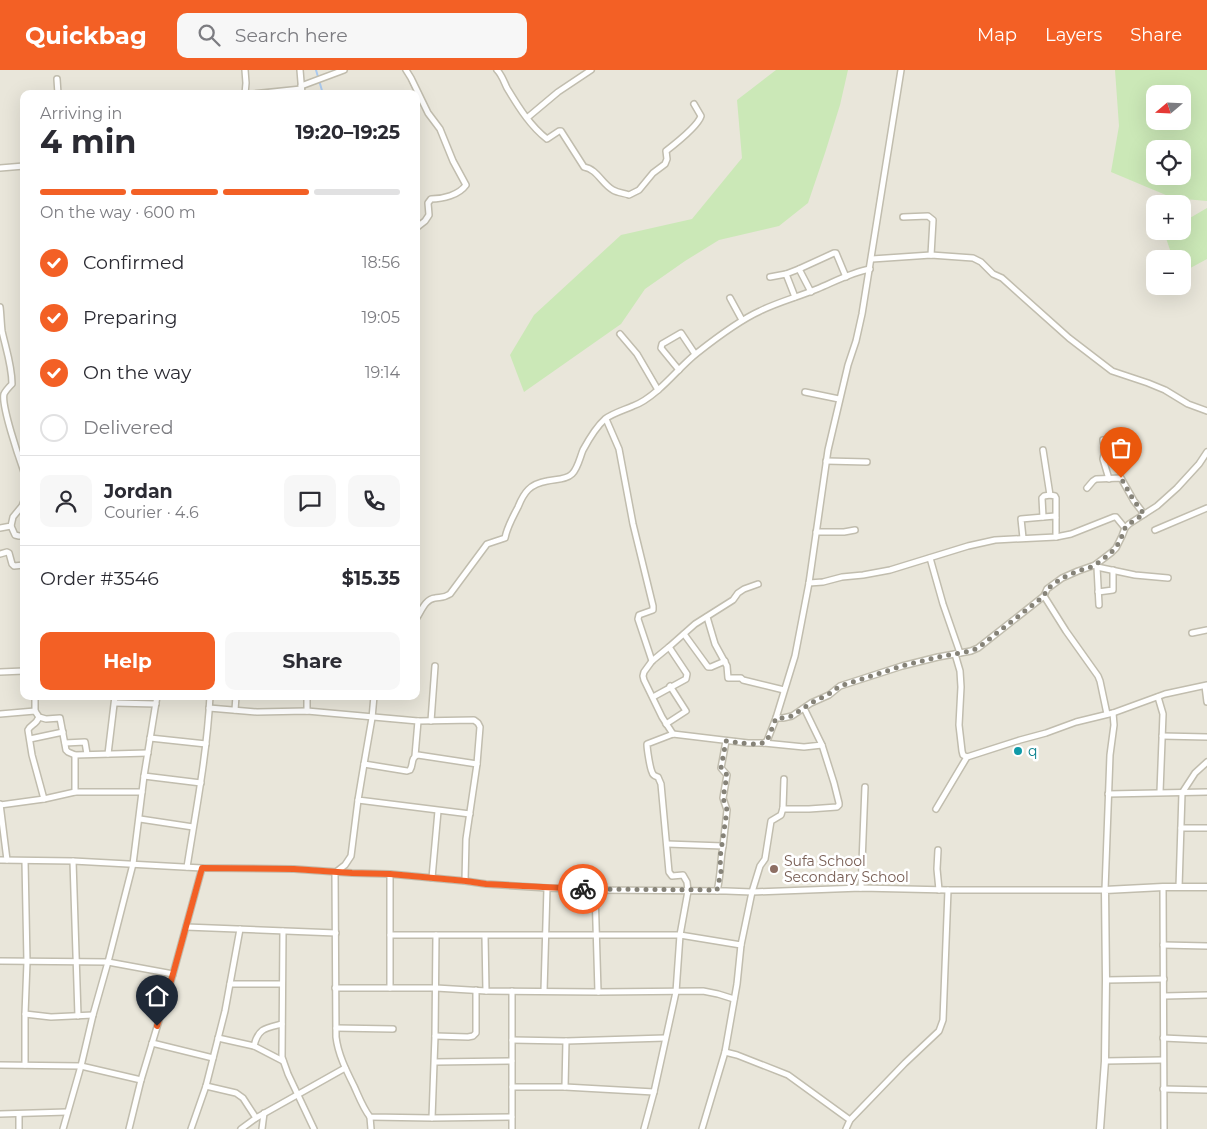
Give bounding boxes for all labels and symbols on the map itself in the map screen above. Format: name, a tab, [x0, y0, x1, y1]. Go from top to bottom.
north arrow	[1146, 85, 1191, 130]
pin	[1100, 427, 1142, 478]
place label: q	[1028, 742, 1038, 760]
marker: q	[1012, 745, 1024, 757]
place label: Sufa School Secondary School	[784, 852, 909, 886]
marker: Sufa School Secondary School	[768, 863, 780, 875]
courier	[558, 864, 608, 914]
pin	[136, 975, 178, 1026]

